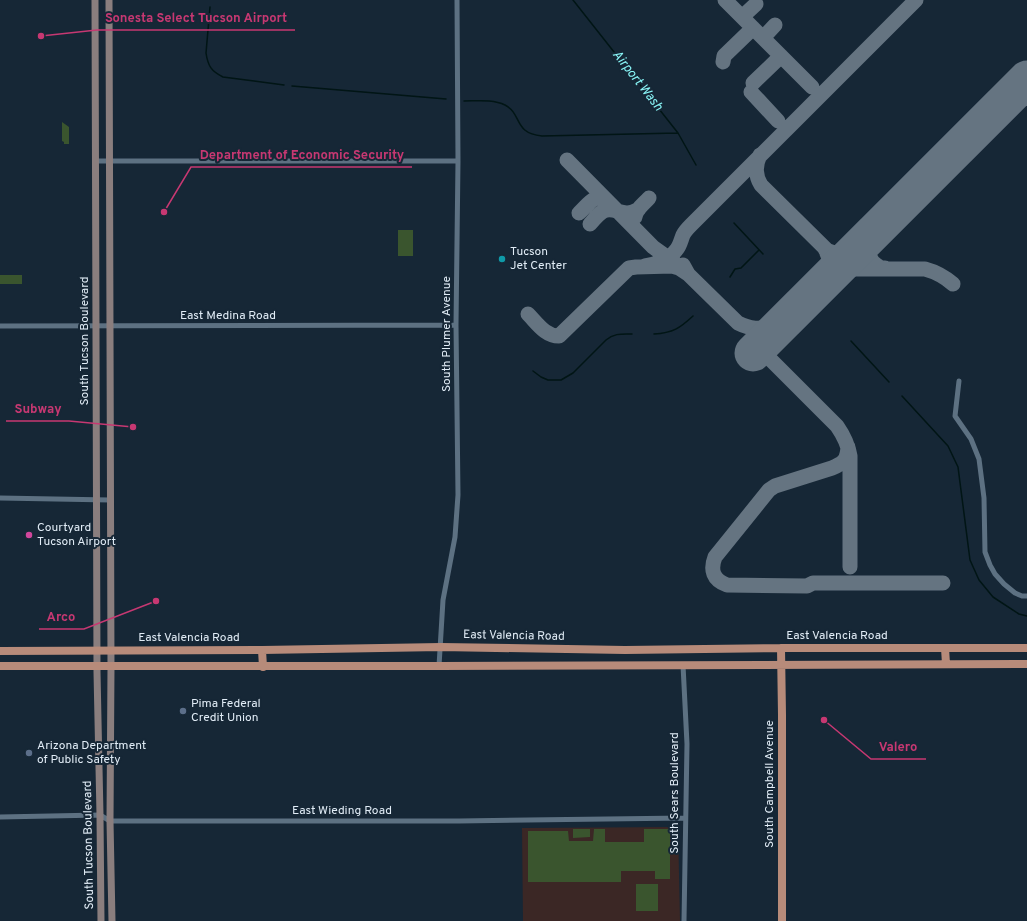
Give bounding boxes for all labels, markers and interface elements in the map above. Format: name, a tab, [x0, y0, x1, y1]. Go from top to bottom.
callout: Sonesta Select Tucson Airport	[97, 5, 295, 30]
text: Sonesta Select Tucson Airport	[105, 11, 287, 27]
water label: Airport Wash	[608, 47, 666, 115]
callout: Department of Economic Security	[191, 142, 412, 167]
text: Department of Economic Security	[200, 148, 405, 164]
place label: Tucson Jet Center	[510, 244, 567, 274]
marker: Tucson Jet Center	[497, 254, 507, 264]
street label: South Plumer Avenue	[439, 276, 455, 392]
street label: South Tucson Boulevard	[77, 277, 93, 405]
street label: East Medina Road	[180, 308, 276, 324]
callout: Subway	[6, 396, 69, 421]
text: Subway	[14, 402, 62, 418]
place label: Courtyard Tucson Airport	[37, 520, 116, 550]
marker: Courtyard Tucson Airport	[24, 530, 34, 540]
callout: Arco	[39, 604, 84, 629]
text: Arco	[47, 610, 75, 626]
street label: East Valencia Road	[463, 627, 565, 645]
street label: East Valencia Road	[786, 628, 888, 644]
street label: East Valencia Road	[138, 630, 240, 646]
place label: Pima Federal Credit Union	[191, 696, 261, 726]
marker: Pima Federal Credit Union	[178, 706, 188, 716]
street label: South Campbell Avenue	[762, 720, 778, 848]
street label: South Sears Boulevard	[667, 732, 683, 854]
callout: Valero	[871, 734, 926, 759]
place label: Arizona Department of Public Safety	[37, 738, 146, 768]
text: Valero	[879, 740, 917, 756]
marker: Arizona Department of Public Safety	[24, 748, 34, 758]
street label: South Tucson Boulevard	[80, 780, 98, 910]
street label: East Wieding Road	[292, 803, 392, 819]

